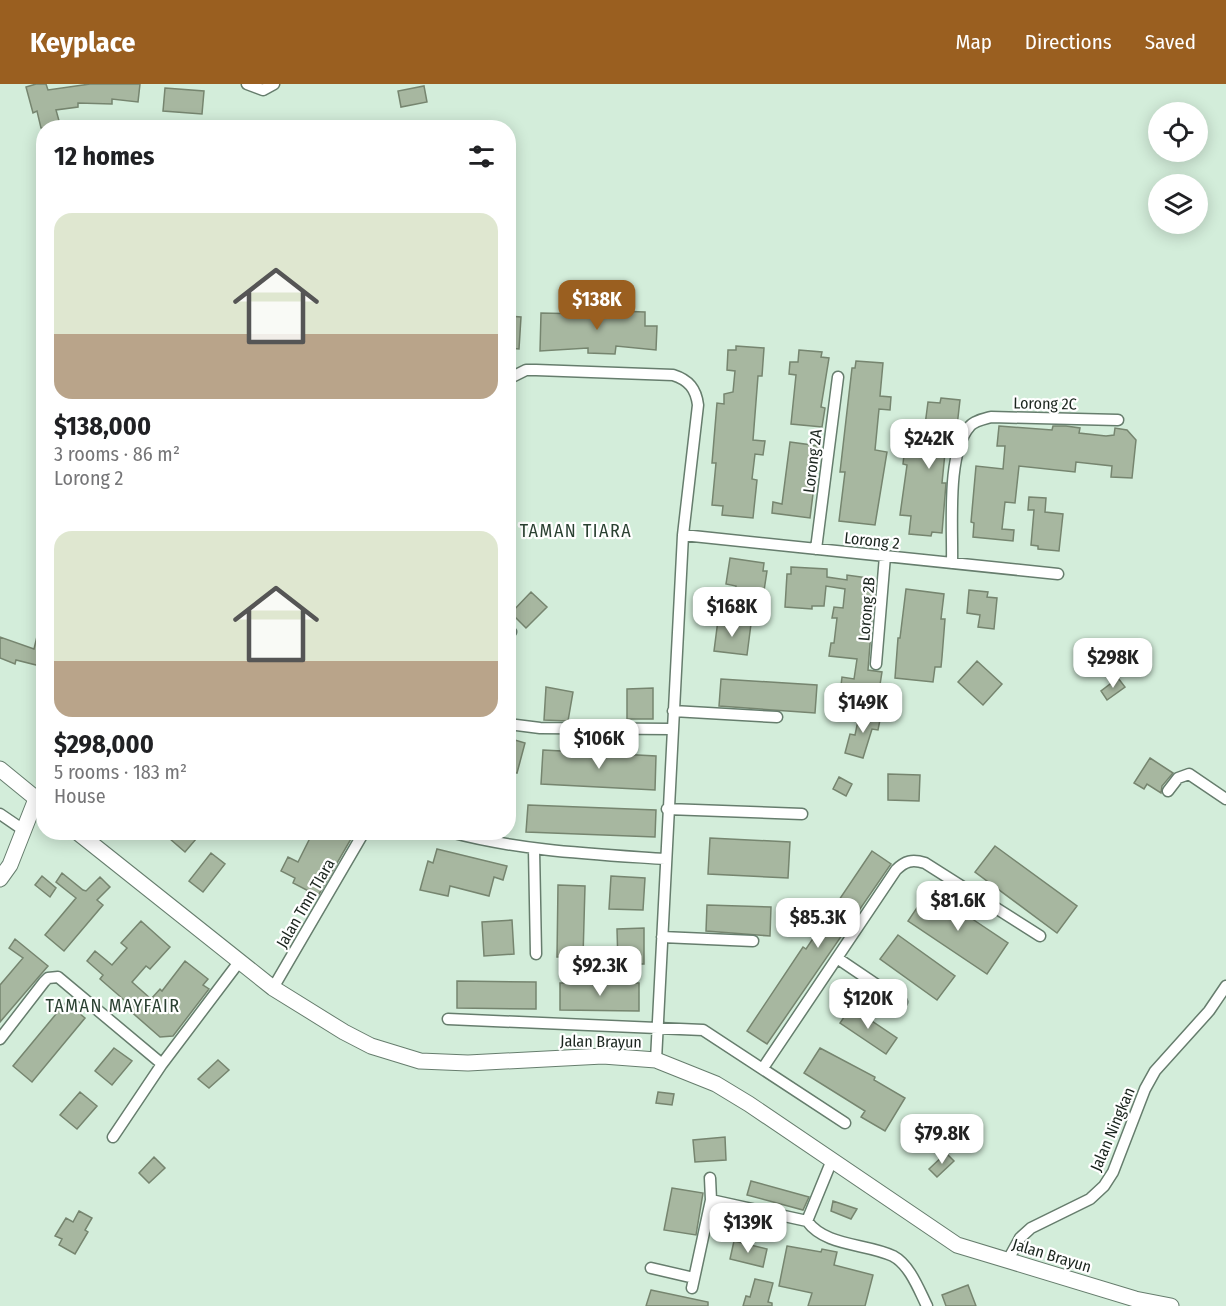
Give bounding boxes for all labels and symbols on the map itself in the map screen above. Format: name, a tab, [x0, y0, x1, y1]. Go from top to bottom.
pin: $138K	[555, 280, 639, 331]
street label: Lorong 2C	[1013, 393, 1077, 414]
pin: $242K	[887, 419, 971, 470]
street label: Lorong 2A	[799, 428, 826, 494]
district label: TAMAN TIARA	[520, 520, 632, 542]
street label: Lorong 2	[843, 528, 901, 553]
street label: Lorong 2B	[854, 576, 879, 642]
pin: $168K	[690, 587, 774, 638]
pin: $298K	[1071, 638, 1155, 689]
pin: $149K	[821, 683, 905, 734]
pin: $106K	[557, 719, 641, 770]
street label: Jalan Tmn TIara	[272, 855, 339, 951]
pin: $81.6K	[909, 881, 1007, 932]
pin: $85.3K	[769, 898, 867, 949]
pin: $92.3K	[551, 946, 649, 997]
pin: $120K	[826, 979, 910, 1030]
district label: TAMAN MAYFAIR	[45, 995, 181, 1017]
street label: Jalan Brayun	[560, 1031, 642, 1052]
street label: Jalan Ningkan	[1086, 1084, 1139, 1174]
pin: $79.8K	[893, 1114, 991, 1165]
pin: $139K	[706, 1203, 790, 1254]
street label: Jalan Brayun	[1010, 1234, 1094, 1276]

